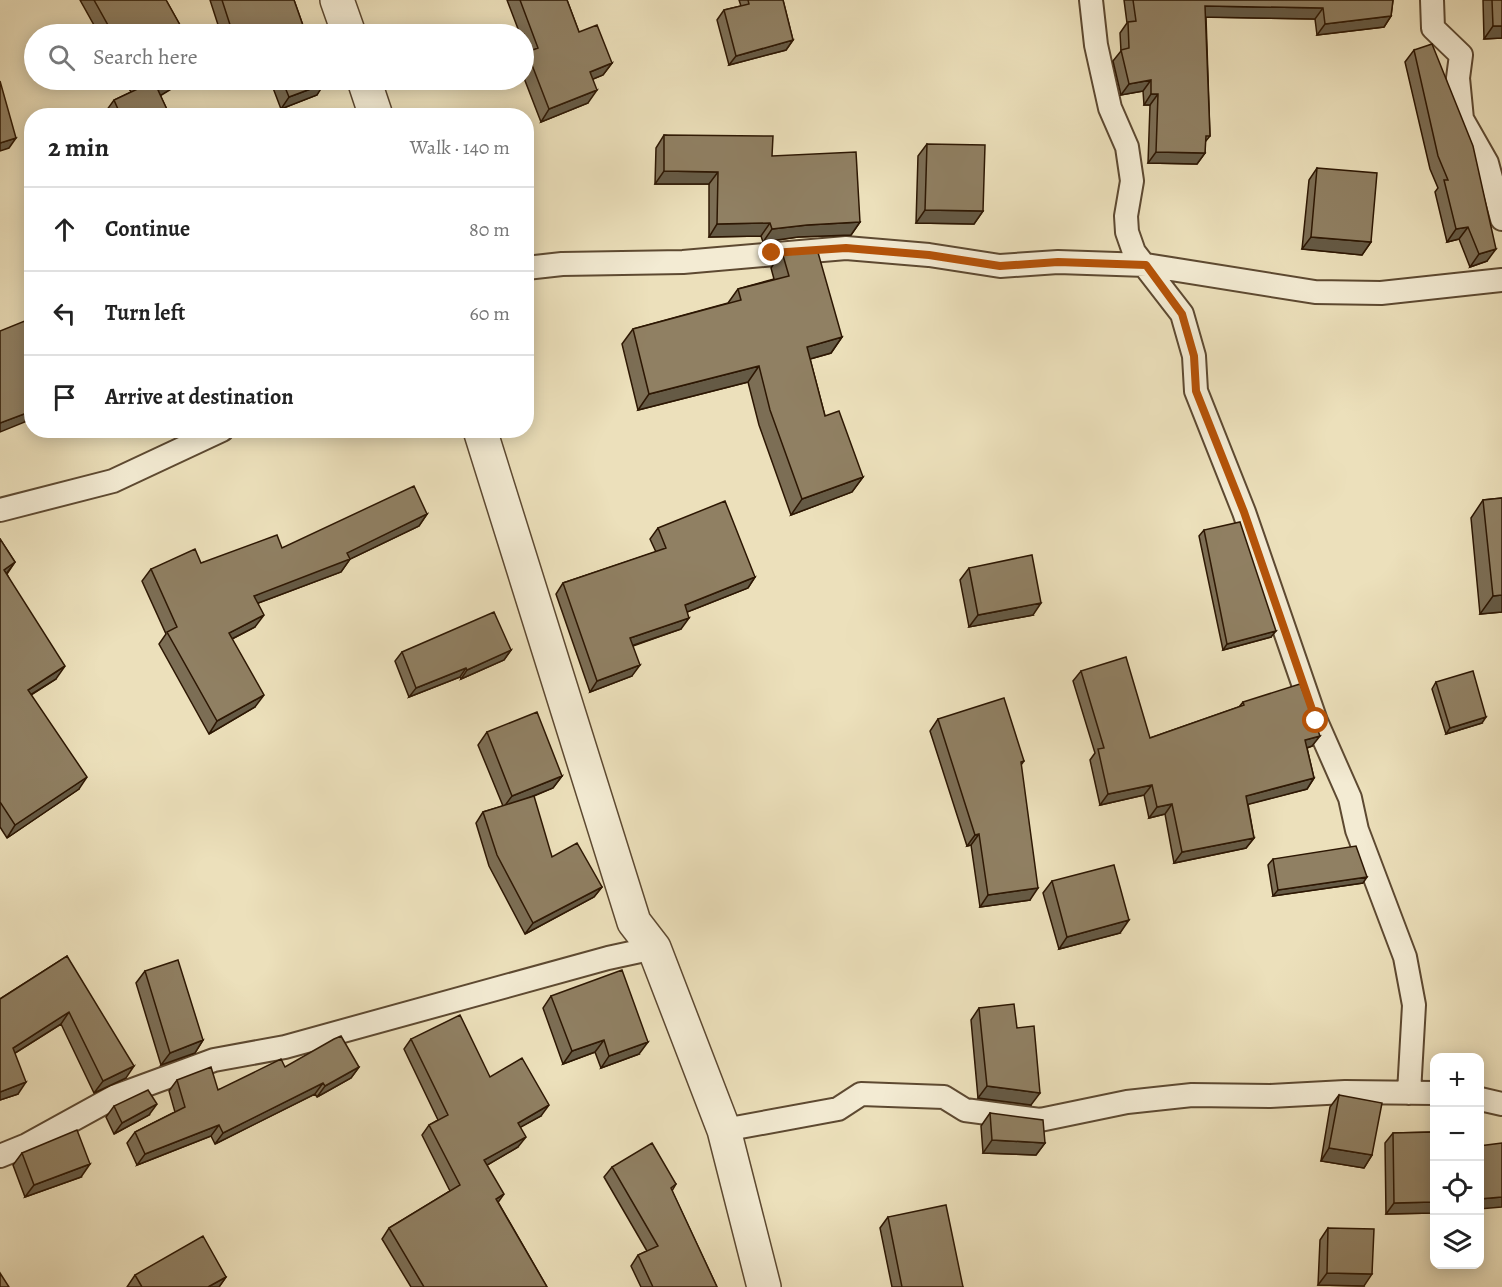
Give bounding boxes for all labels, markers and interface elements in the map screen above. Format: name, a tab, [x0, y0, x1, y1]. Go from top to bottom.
search box	[24, 24, 534, 90]
icon: search	[45, 41, 78, 74]
text: Search here	[93, 42, 198, 72]
text: 2 min	[48, 130, 109, 165]
text: Walk · 140 m	[410, 134, 510, 161]
icon: ahead	[48, 213, 81, 246]
text: Continue	[105, 214, 190, 244]
text: 80 m	[469, 216, 510, 243]
route end	[758, 239, 784, 265]
icon: left	[48, 297, 81, 330]
text: Turn left	[105, 298, 185, 328]
text: 60 m	[470, 300, 510, 327]
icon: arrive	[48, 381, 81, 414]
text: Arrive at destination	[105, 382, 294, 412]
route start	[1302, 707, 1328, 733]
map controls	[1430, 1053, 1484, 1269]
button: +	[1430, 1053, 1484, 1107]
button: −	[1430, 1107, 1484, 1161]
button: locate	[1430, 1161, 1484, 1215]
button: layers	[1430, 1215, 1484, 1269]

